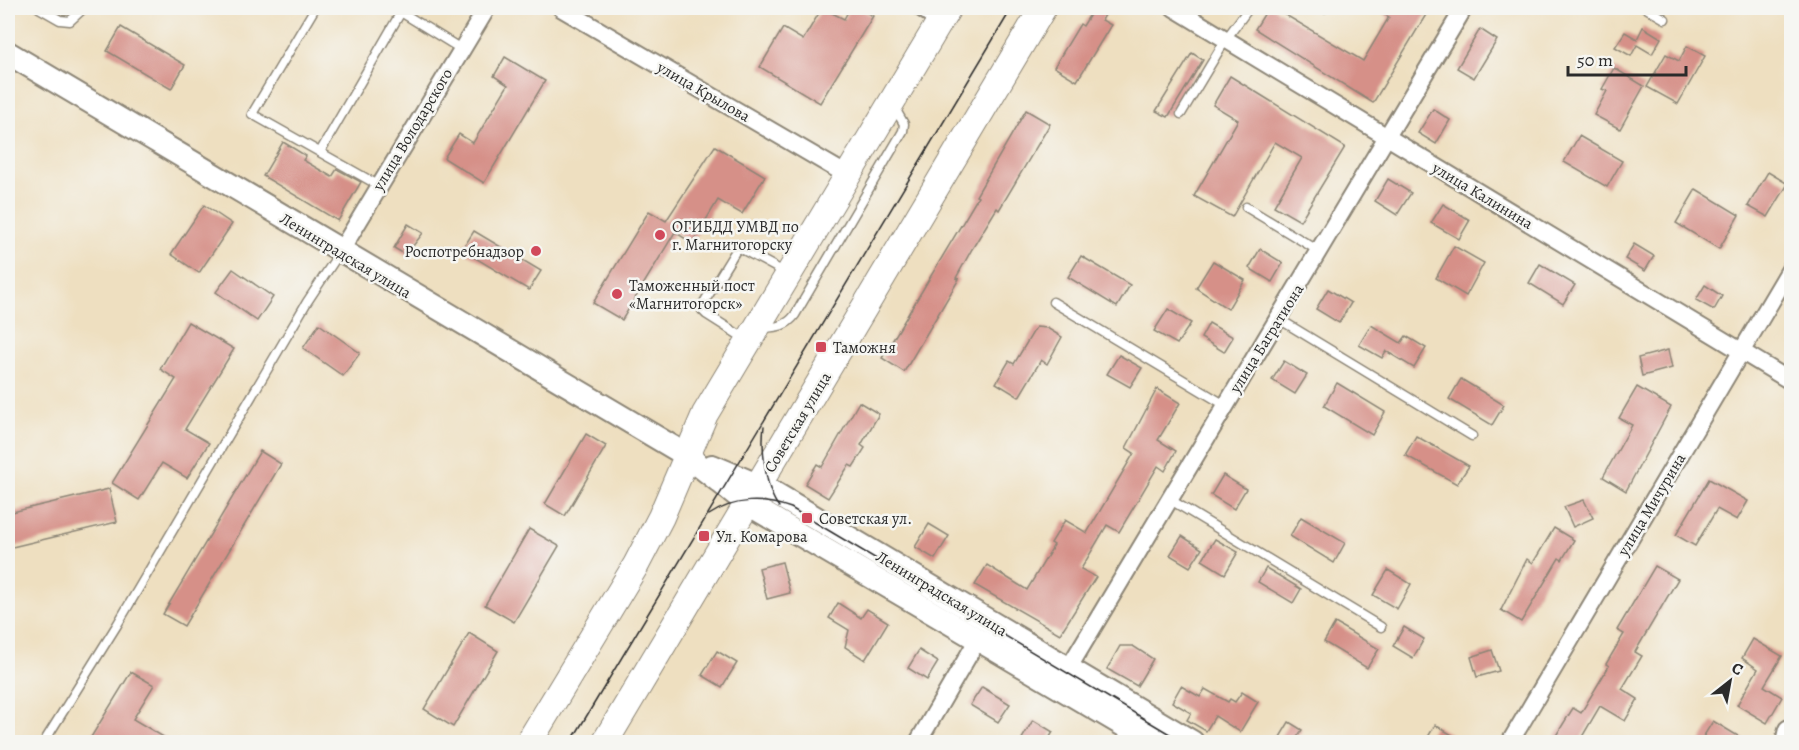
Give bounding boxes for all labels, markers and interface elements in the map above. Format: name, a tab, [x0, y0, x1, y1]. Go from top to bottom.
scale bar	[1568, 39, 1686, 77]
text: 50 m	[1577, 48, 1613, 72]
street label: улица Крылова	[652, 56, 755, 128]
street label: улица Володарского	[367, 64, 458, 196]
street label: улица Калинина	[1427, 157, 1538, 235]
street label: Ленинградская улица	[276, 208, 416, 304]
place label: ОГИБДД УМВД по г. Магнитогорску	[672, 216, 799, 256]
marker: ОГИБДД УМВД по г. Магнитогорску	[653, 228, 667, 242]
place label: Роспотребнадзор	[405, 241, 524, 263]
marker: Роспотребнадзор	[529, 244, 543, 258]
place label: Таможенный пост «Магнитогорск»	[629, 275, 755, 315]
street label: улица Багратиона	[1224, 279, 1310, 398]
marker: Таможенный пост «Магнитогорск»	[610, 287, 624, 301]
place label: Таможня	[833, 337, 896, 359]
marker: Таможня	[814, 340, 828, 354]
street label: Советская улица	[759, 368, 837, 477]
street label: улица Мичурина	[1612, 449, 1692, 561]
place label: Советская ул.	[819, 508, 912, 530]
marker: Советская ул.	[800, 511, 814, 525]
place label: Ул. Комарова	[716, 526, 808, 548]
marker: Ул. Комарова	[697, 529, 711, 543]
street label: Ленинградская улица	[872, 546, 1012, 642]
north arrow	[1700, 651, 1760, 711]
text: С	[1727, 657, 1747, 681]

